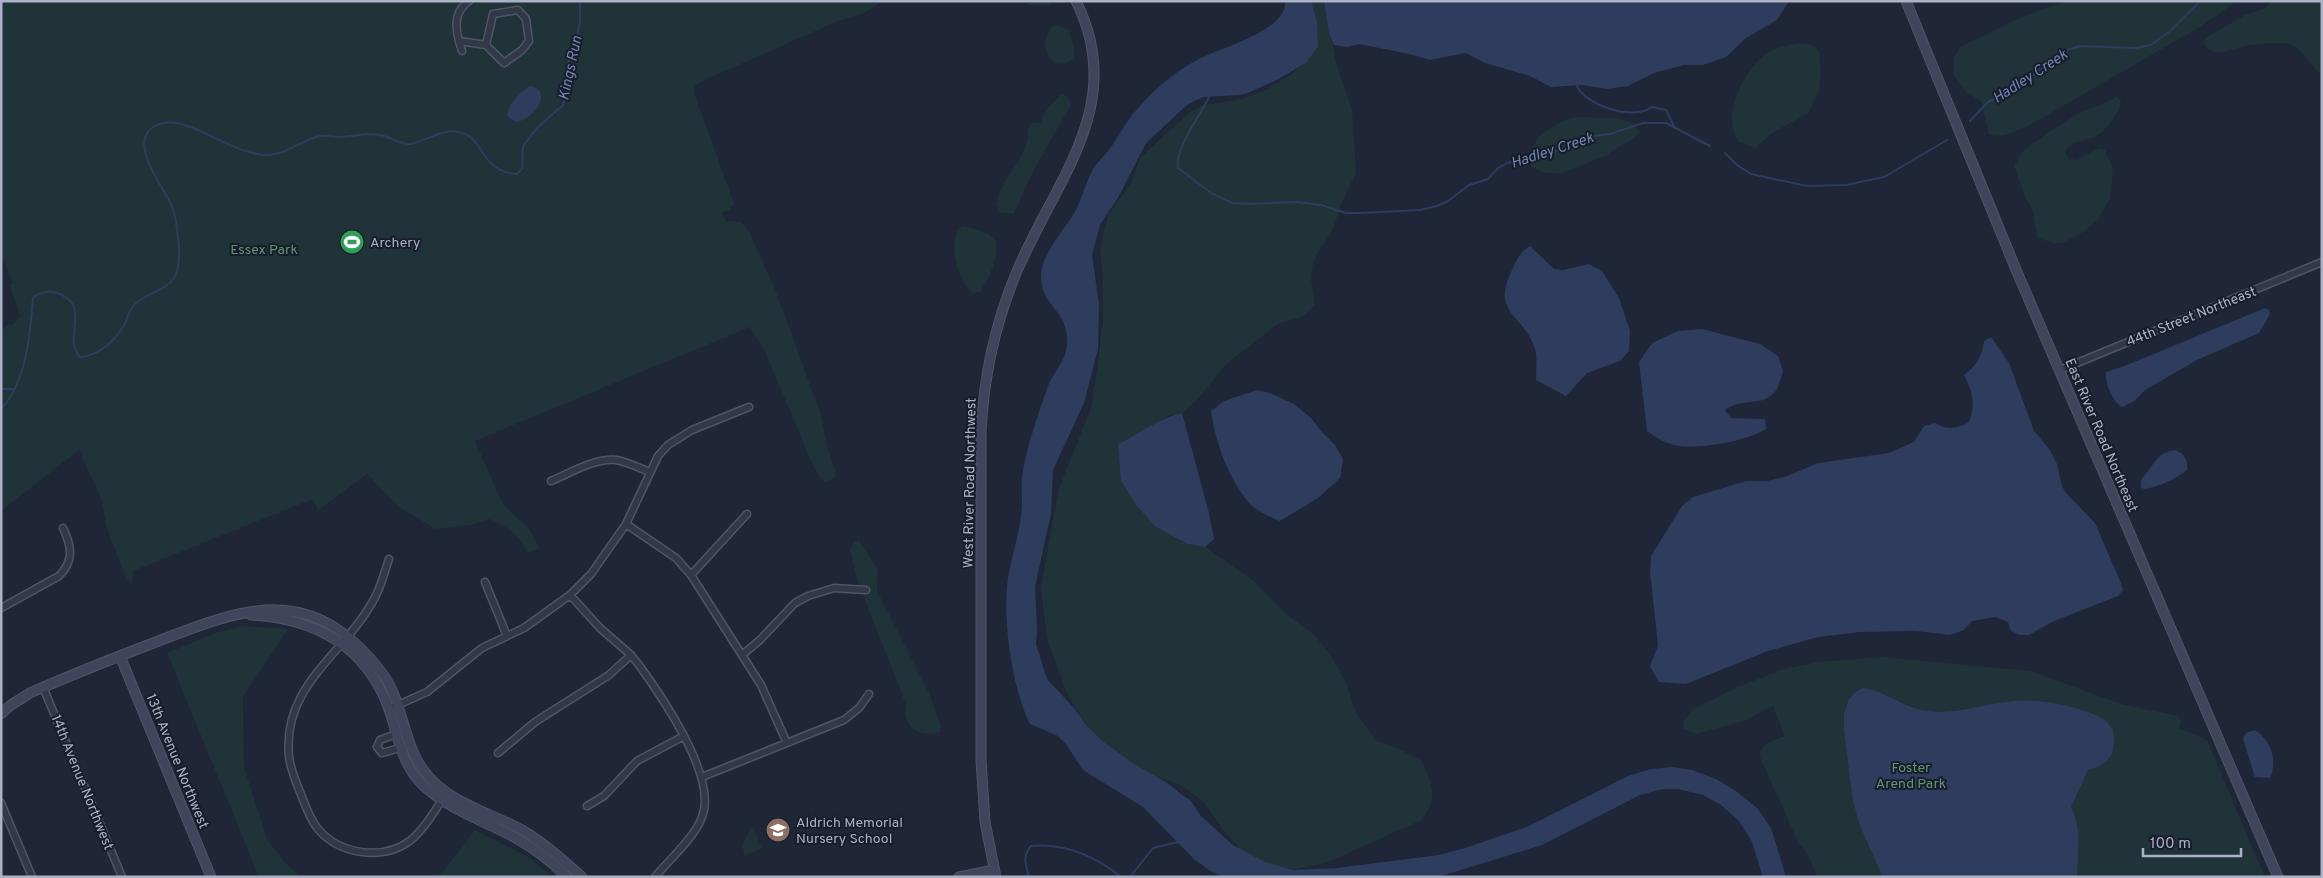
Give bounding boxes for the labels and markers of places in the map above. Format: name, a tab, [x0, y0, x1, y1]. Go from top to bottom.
sports icon: Archery	[339, 229, 365, 255]
place label: Archery	[370, 235, 420, 252]
place label: Aldrich Memorial Nursery School	[796, 815, 903, 848]
school or university icon: Aldrich Memorial Nursery School	[765, 817, 791, 843]

